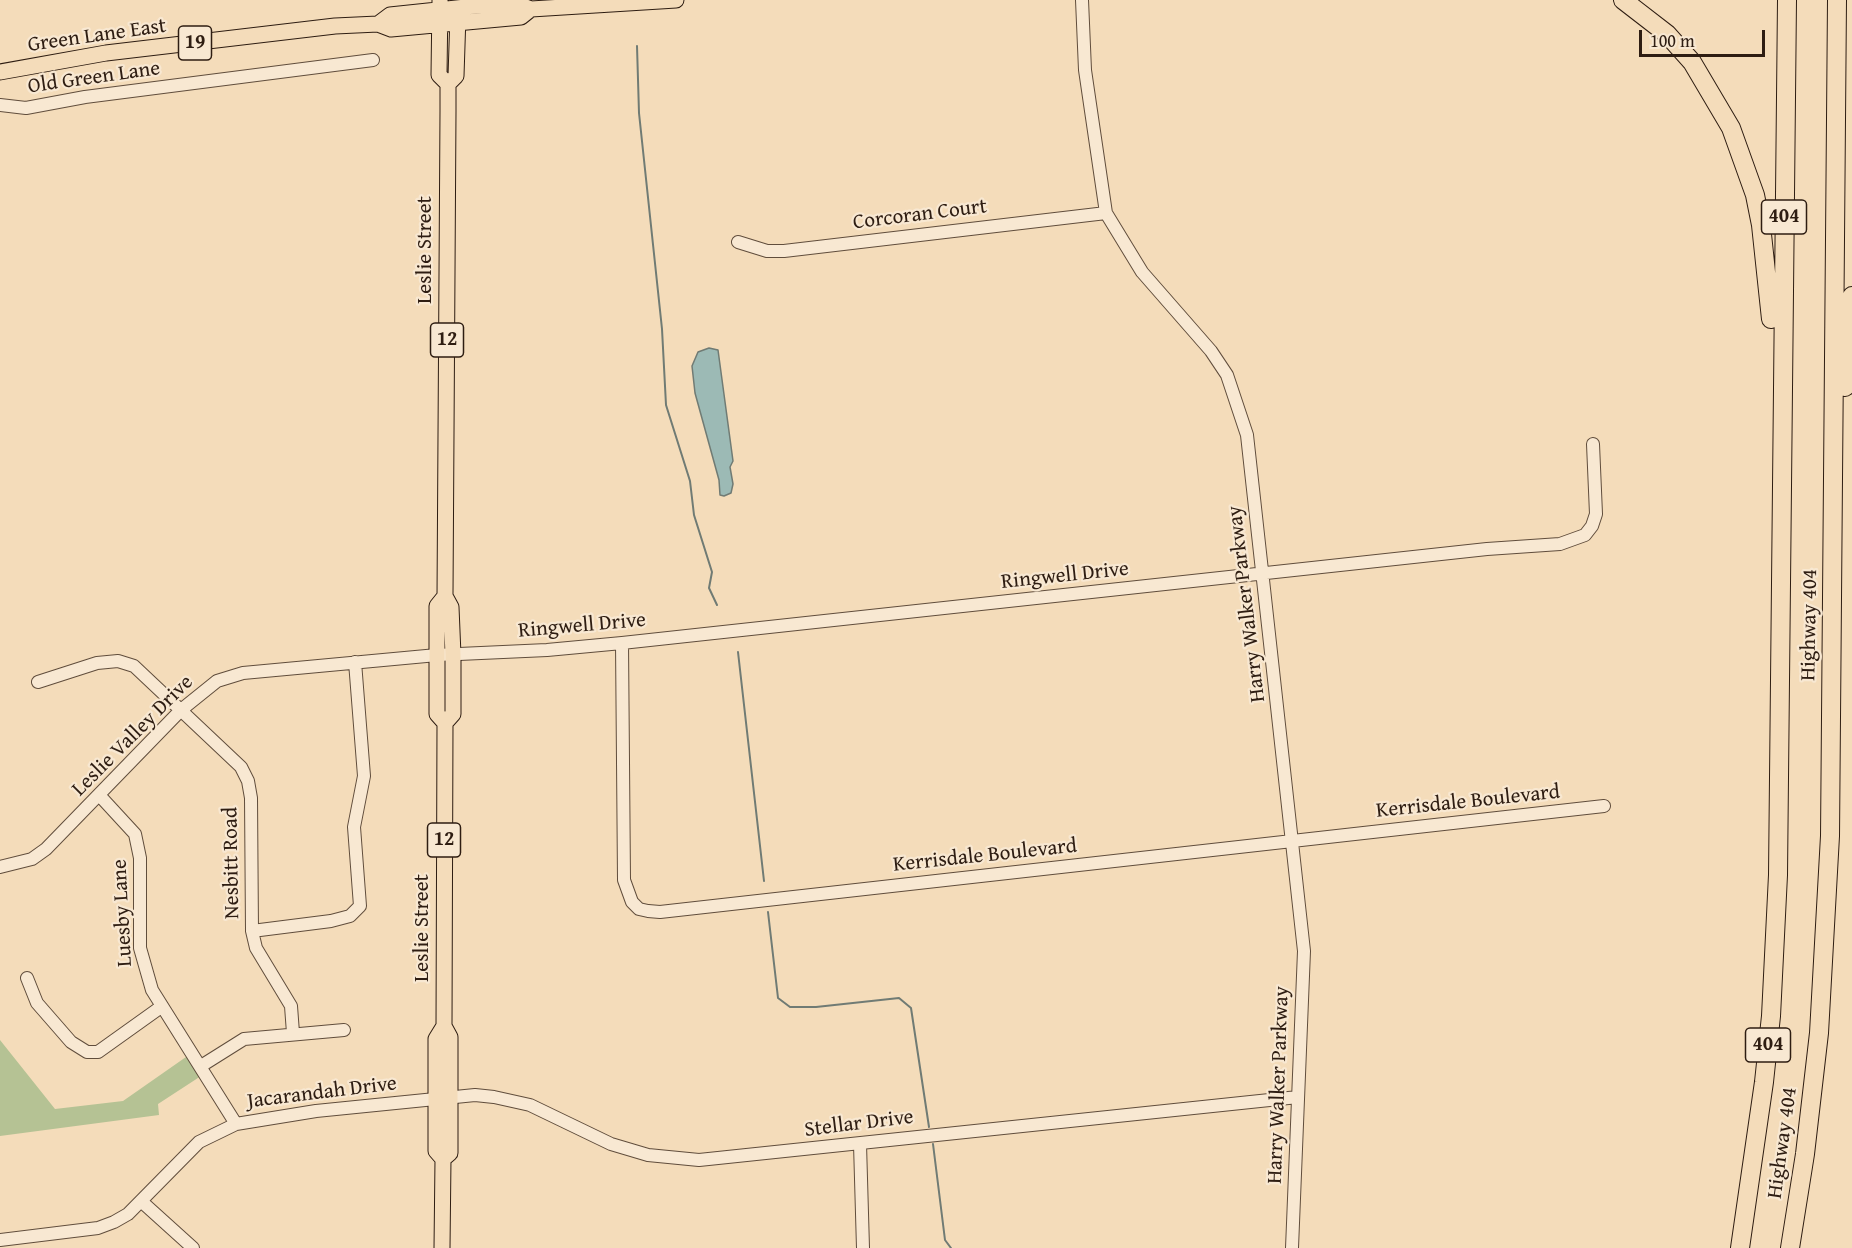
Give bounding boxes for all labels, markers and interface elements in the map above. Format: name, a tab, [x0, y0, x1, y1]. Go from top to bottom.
street label: Green Lane East	[26, 14, 168, 58]
scale bar	[1642, 18, 1768, 56]
road number: 19	[178, 26, 212, 60]
text: 100 m	[1650, 27, 1695, 54]
street label: Old Green Lane	[26, 56, 162, 100]
street label: Corcoran Court	[852, 194, 988, 236]
street label: Leslie Street	[413, 196, 439, 304]
road number: 404	[1762, 200, 1806, 234]
road number: 12	[430, 323, 464, 357]
street label: Harry Walker Parkway	[1222, 504, 1272, 704]
street label: Ringwell Drive	[1000, 557, 1130, 595]
street label: Highway 404	[1796, 569, 1824, 681]
street label: Ringwell Drive	[517, 608, 647, 644]
street label: Leslie Valley Drive	[67, 670, 199, 802]
street label: Kerrisdale Boulevard	[1375, 780, 1561, 824]
street label: Nesbitt Road	[218, 807, 246, 919]
road number: 12	[428, 823, 460, 857]
street label: Kerrisdale Boulevard	[892, 834, 1078, 878]
street label: Luesby Lane	[108, 859, 138, 967]
street label: Leslie Street	[410, 874, 436, 982]
street label: Harry Walker Parkway	[1263, 986, 1295, 1184]
road number: 404	[1746, 1028, 1790, 1062]
street label: Jacarandah Drive	[246, 1071, 398, 1115]
street label: Highway 404	[1763, 1086, 1803, 1200]
street label: Stellar Drive	[803, 1105, 915, 1143]

